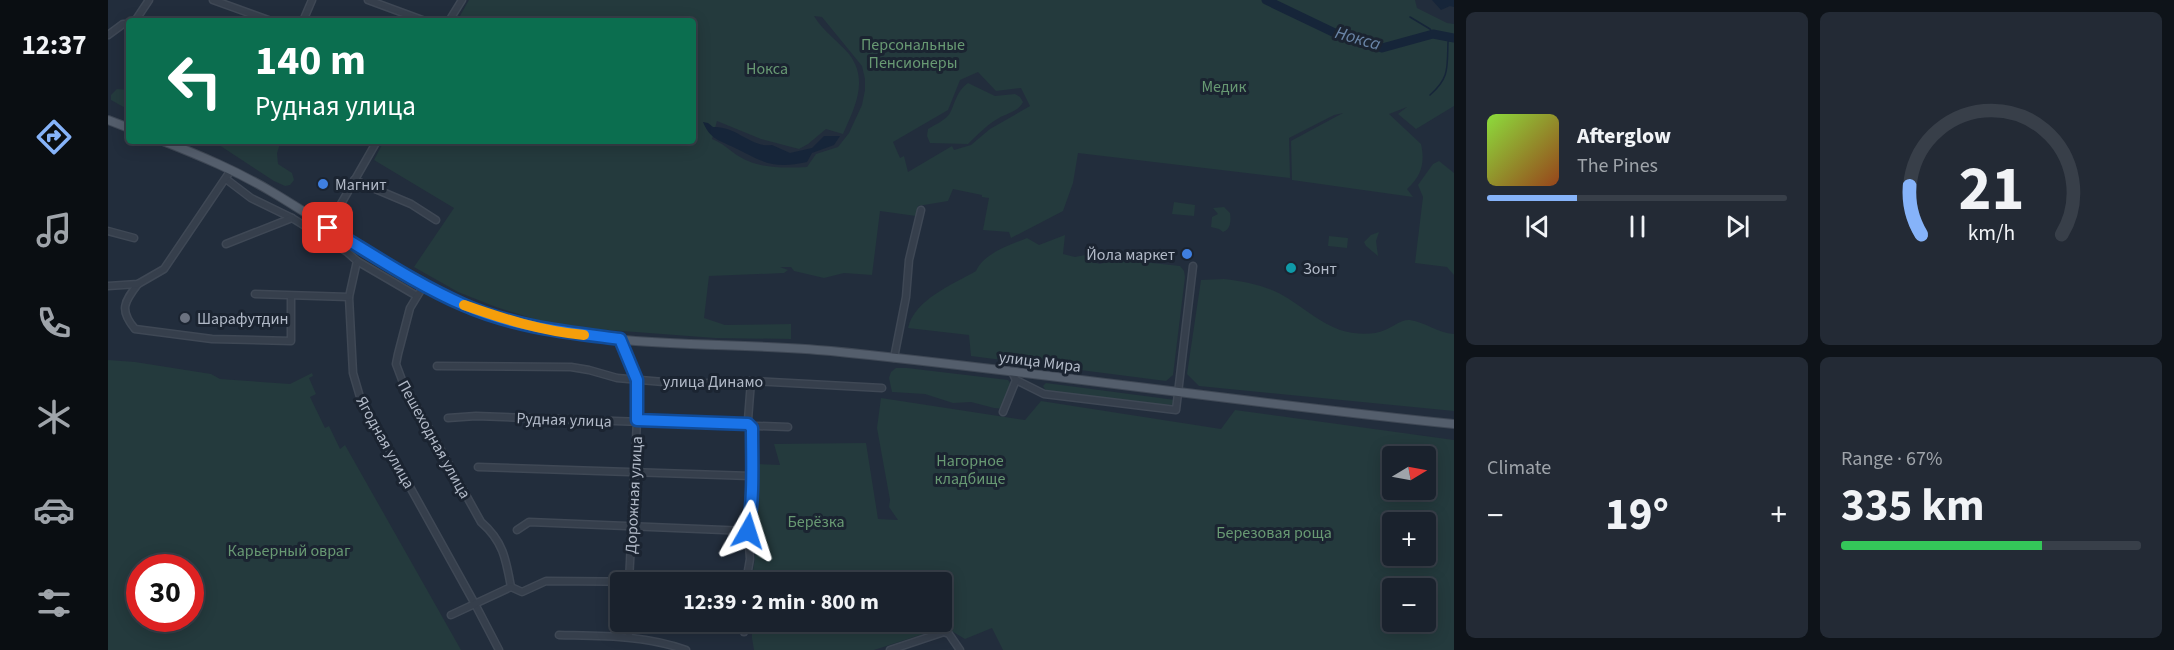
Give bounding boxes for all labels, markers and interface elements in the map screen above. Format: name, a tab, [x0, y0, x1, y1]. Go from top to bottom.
water label: Нокса	[1332, 20, 1384, 57]
text: 12:37	[21, 26, 87, 65]
text: 140 m	[255, 31, 366, 91]
park label: Персональные Пенсионеры	[861, 34, 965, 74]
icon: left	[156, 42, 234, 120]
park label: Нокса	[746, 58, 788, 80]
park label: Медик	[1201, 76, 1247, 98]
text: Рудная улица	[255, 87, 416, 126]
icon: directions	[33, 116, 75, 158]
text: Afterglow	[1577, 120, 1671, 152]
text: 21	[1958, 146, 2024, 235]
text: The Pines	[1577, 152, 1658, 180]
place label: Магнит	[335, 174, 387, 196]
marker: Магнит	[316, 177, 330, 191]
pin	[302, 202, 353, 253]
icon: music	[33, 209, 75, 251]
icon: previous	[1521, 210, 1554, 243]
icon: pause	[1621, 210, 1654, 243]
icon: next	[1721, 210, 1754, 243]
icon: arrive	[311, 211, 344, 244]
text: km/h	[1967, 219, 2015, 250]
place label: Йола маркет	[1086, 244, 1175, 266]
marker: Йола маркет	[1180, 247, 1194, 261]
place label: Зонт	[1303, 258, 1337, 280]
marker: Зонт	[1284, 261, 1298, 275]
icon: phone	[33, 302, 75, 344]
place label: Шарафутдин	[197, 308, 288, 330]
marker: Шарафутдин	[178, 311, 192, 325]
street label: улица Мира	[998, 346, 1082, 378]
street label: улица Динамо	[663, 371, 763, 393]
street label: Пешеходная улица	[392, 376, 476, 503]
street label: Ягодная улица	[351, 392, 420, 493]
icon: climate	[33, 396, 75, 438]
street label: Рудная улица	[516, 407, 612, 433]
street label: Дорожная улица	[620, 436, 648, 555]
text: Range · 67%	[1841, 445, 1942, 473]
north arrow	[1382, 446, 1436, 500]
map controls	[1382, 446, 1436, 632]
park label: Нагорное кладбище	[935, 450, 1005, 490]
text: Climate	[1487, 454, 1551, 482]
text: 335 km	[1841, 474, 1985, 538]
text: 19°	[1605, 483, 1669, 547]
icon: car	[33, 489, 75, 531]
text: −	[1487, 492, 1503, 539]
text: +	[1771, 492, 1787, 539]
position arrow	[716, 499, 780, 563]
park label: Берёзка	[787, 511, 845, 533]
button: +	[1382, 512, 1436, 566]
park label: Березовая роща	[1216, 522, 1332, 544]
park label: Карьерный овраг	[228, 540, 351, 562]
speed limit sign: 30	[126, 554, 204, 632]
button: −	[1382, 578, 1436, 632]
icon: filters	[33, 582, 75, 624]
text: 12:39 · 2 min · 800 m	[683, 586, 879, 618]

